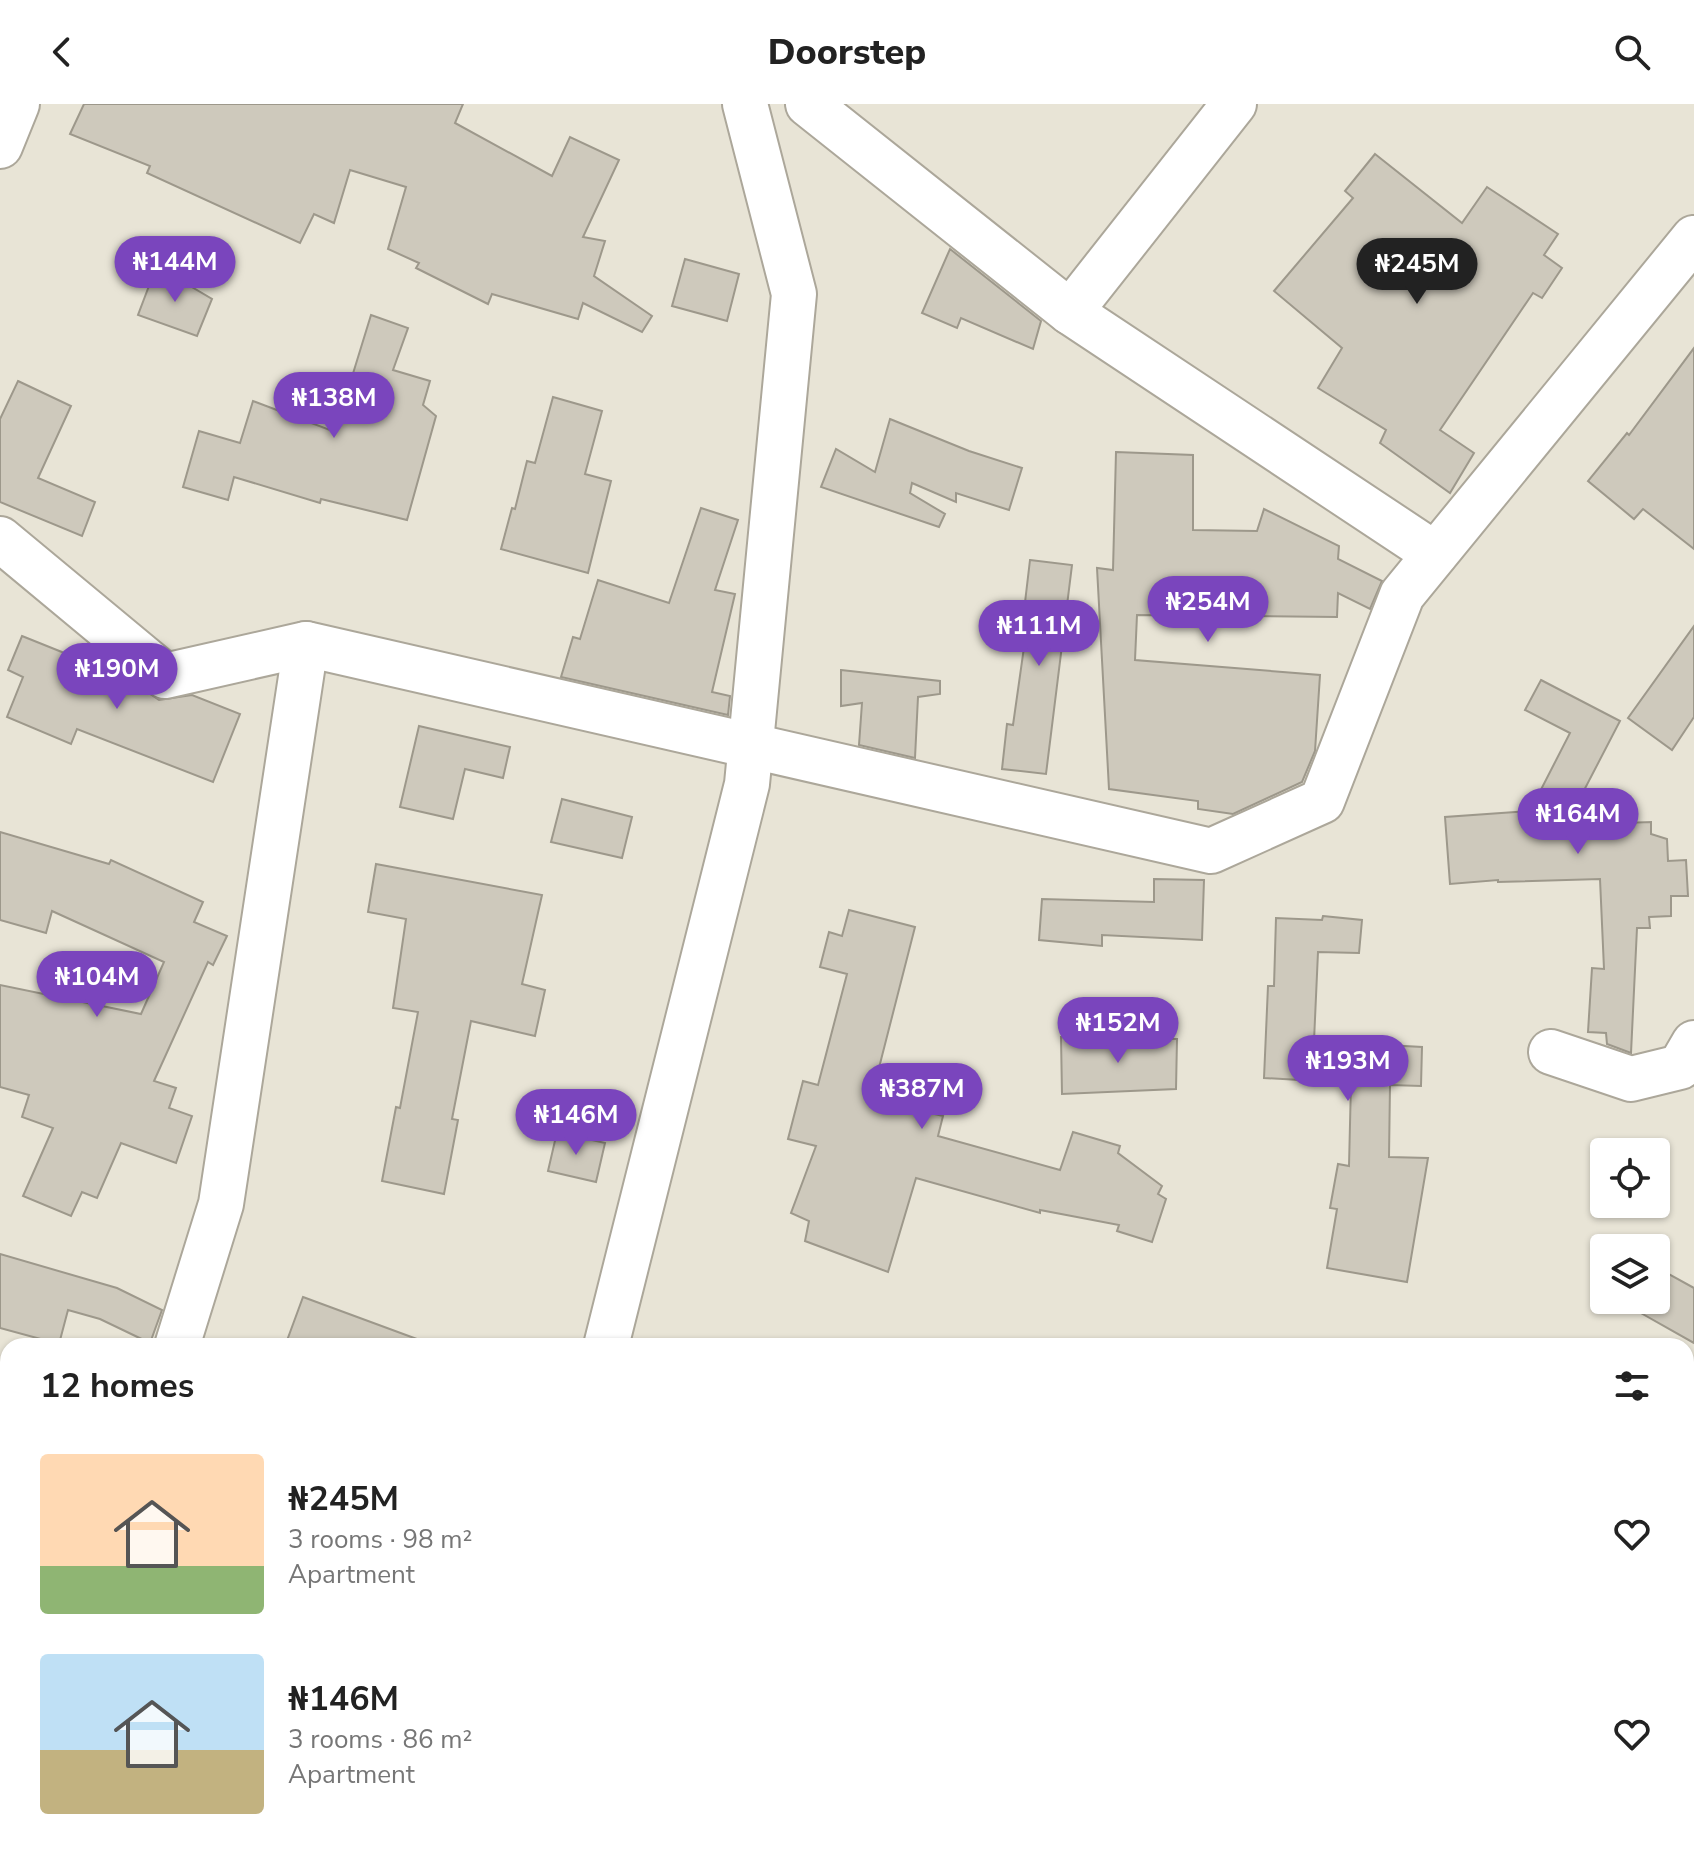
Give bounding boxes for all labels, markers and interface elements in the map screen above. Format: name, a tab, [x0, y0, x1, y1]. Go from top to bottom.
text: Doorstep	[768, 28, 926, 77]
icon: back	[40, 30, 84, 74]
icon: search	[1610, 30, 1654, 74]
pin: ₦144M	[119, 236, 231, 304]
pin: ₦245M	[1361, 238, 1473, 306]
text: ₦144M	[133, 244, 217, 279]
text: ₦245M	[1375, 246, 1459, 281]
pin: ₦138M	[278, 372, 390, 440]
text: ₦138M	[292, 380, 376, 415]
pin: ₦254M	[1152, 576, 1264, 644]
text: ₦254M	[1166, 584, 1250, 619]
pin: ₦111M	[983, 600, 1095, 668]
text: ₦111M	[997, 608, 1081, 643]
pin: ₦190M	[61, 643, 173, 711]
text: ₦190M	[75, 651, 159, 686]
pin: ₦164M	[1522, 788, 1634, 856]
text: ₦164M	[1536, 796, 1620, 831]
pin: ₦104M	[41, 951, 153, 1019]
text: ₦104M	[55, 959, 139, 994]
pin: ₦152M	[1062, 997, 1174, 1065]
text: ₦152M	[1076, 1005, 1160, 1040]
pin: ₦193M	[1292, 1035, 1404, 1103]
text: ₦193M	[1306, 1043, 1390, 1078]
pin: ₦387M	[866, 1063, 978, 1131]
text: ₦387M	[880, 1071, 964, 1106]
pin: ₦146M	[520, 1089, 632, 1157]
text: ₦146M	[534, 1097, 618, 1132]
map controls	[1590, 1138, 1670, 1314]
button: locate	[1590, 1138, 1670, 1218]
button: layers	[1590, 1234, 1670, 1314]
text: 12 homes	[40, 1363, 194, 1409]
icon: filters	[1610, 1364, 1654, 1408]
text: ₦245M	[288, 1476, 399, 1522]
icon: home	[104, 1486, 200, 1582]
icon: heart	[1610, 1512, 1654, 1556]
text: 3 rooms · 98 m²	[288, 1522, 472, 1557]
text: Apartment	[288, 1557, 415, 1592]
text: ₦146M	[288, 1676, 399, 1722]
icon: home	[104, 1686, 200, 1782]
icon: heart	[1610, 1712, 1654, 1756]
text: 3 rooms · 86 m²	[288, 1722, 472, 1757]
text: Apartment	[288, 1757, 415, 1792]

